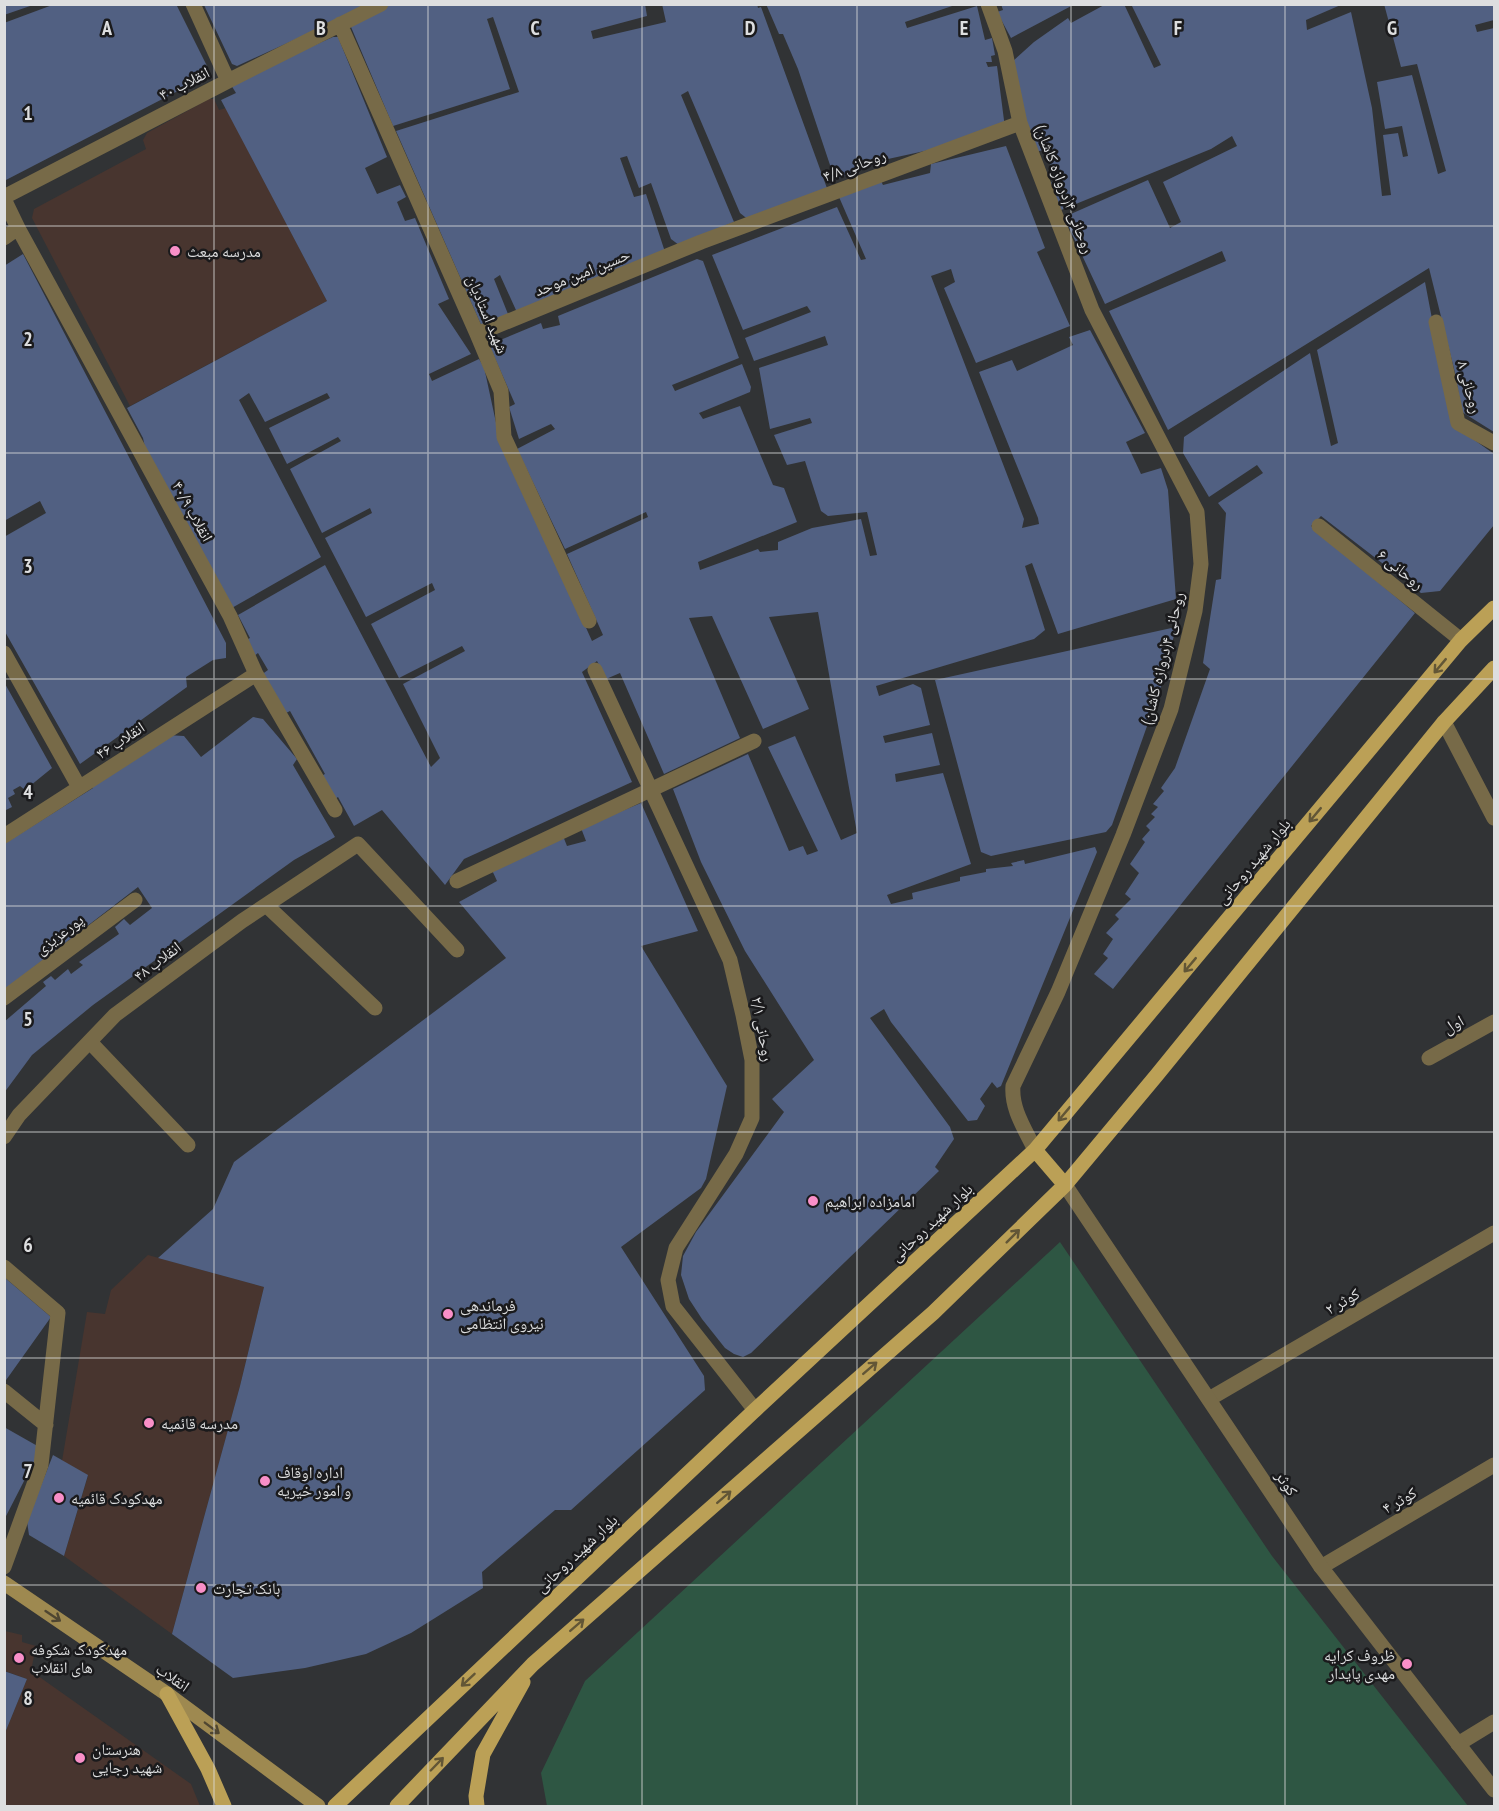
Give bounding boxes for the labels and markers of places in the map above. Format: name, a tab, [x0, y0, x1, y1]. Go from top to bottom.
place label: مدرسه مبعث	[187, 241, 261, 261]
marker: مدرسه مبعث	[168, 244, 182, 258]
place label: امامزاده ابراهیم	[825, 1191, 915, 1212]
marker: امامزاده ابراهیم	[806, 1194, 820, 1208]
place label: فرماندهی نیروی انتظامی	[460, 1295, 544, 1334]
marker: فرماندهی نیروی انتظامی	[441, 1307, 455, 1321]
place label: مدرسه قائمیه	[161, 1413, 238, 1433]
marker: مدرسه قائمیه	[142, 1416, 156, 1430]
place label: اداره اوقاف و امور خیریه	[277, 1462, 351, 1500]
marker: اداره اوقاف و امور خیریه	[258, 1474, 272, 1488]
place label: مهدکودک قائمیه	[71, 1488, 162, 1508]
marker: مهدکودک قائمیه	[52, 1491, 66, 1505]
place label: بانک تجارت	[213, 1578, 280, 1598]
marker: بانک تجارت	[194, 1581, 208, 1595]
place label: مهدکودک شکوفه های انقلاب	[31, 1639, 127, 1678]
place label: ظروف کرایه مهدی پایدار	[1324, 1645, 1395, 1684]
marker: مهدکودک شکوفه های انقلاب	[12, 1651, 26, 1665]
marker: ظروف کرایه مهدی پایدار	[1400, 1657, 1414, 1671]
place label: هنرستان شهید رجایی	[92, 1739, 162, 1778]
marker: هنرستان شهید رجایی	[73, 1751, 87, 1765]

